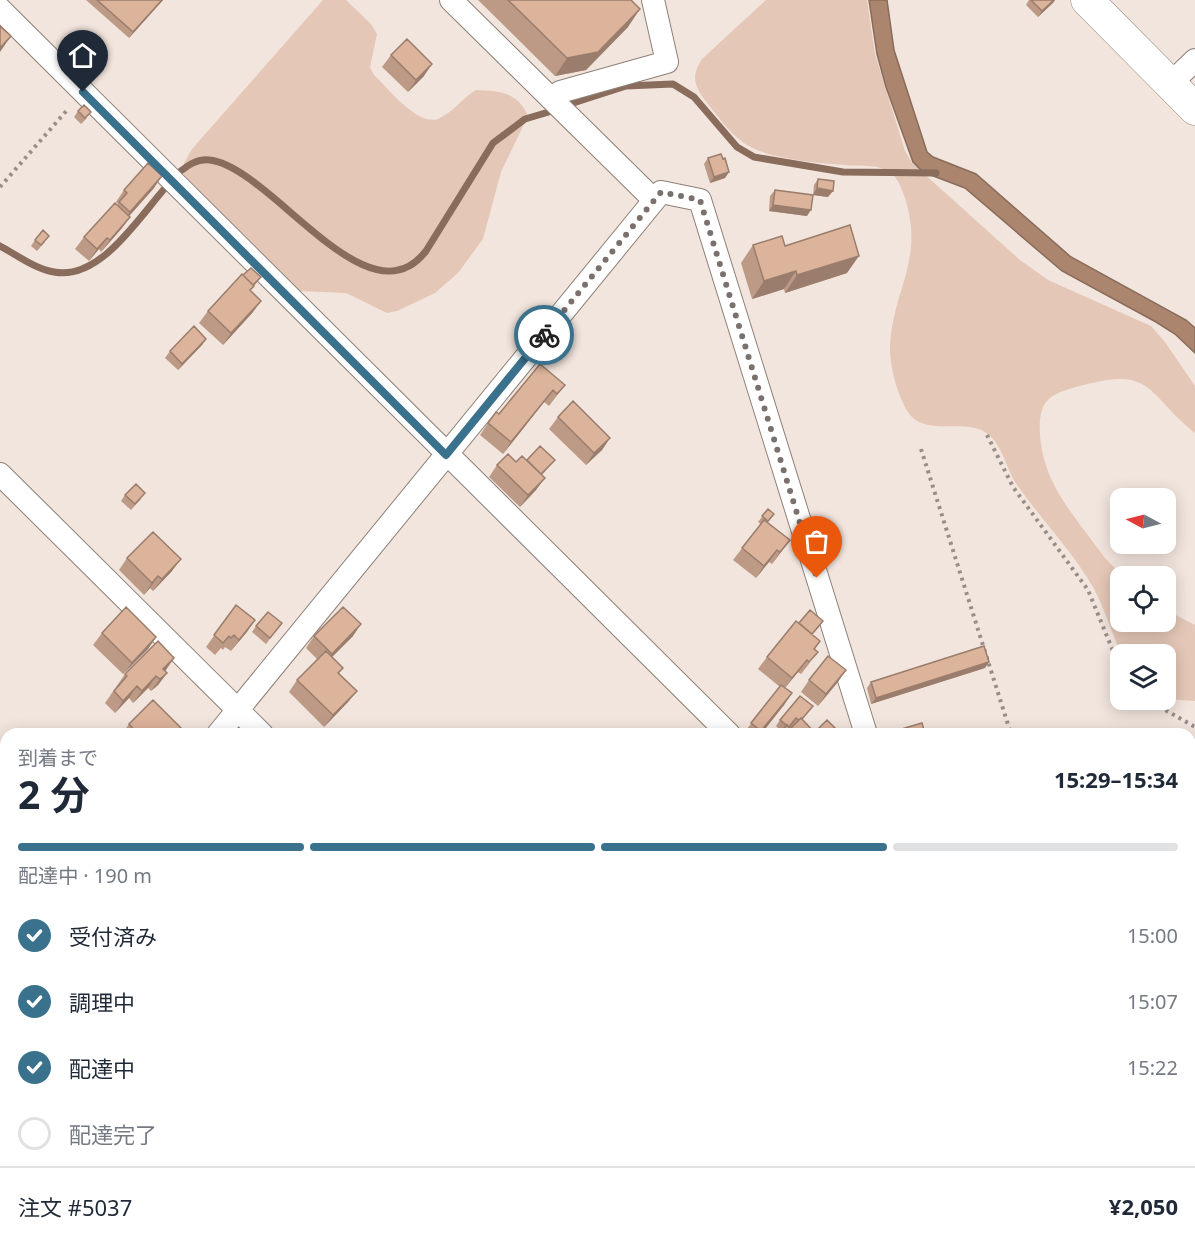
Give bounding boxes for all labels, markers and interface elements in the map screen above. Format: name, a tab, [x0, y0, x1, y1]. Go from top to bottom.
pin	[57, 30, 108, 92]
icon: home	[66, 39, 99, 72]
courier	[514, 305, 574, 365]
icon: bike	[528, 319, 561, 352]
north arrow	[1110, 488, 1176, 554]
map controls	[1110, 488, 1176, 710]
pin	[791, 516, 842, 578]
icon: bag	[800, 525, 833, 558]
button: locate	[1110, 566, 1176, 632]
button: layers	[1110, 644, 1176, 710]
text: 到着まで	[18, 744, 98, 771]
text: 15:29–15:34	[1054, 764, 1178, 794]
text: 2 分	[18, 767, 89, 820]
text: 配達中 · 190 m	[18, 862, 152, 889]
icon: check	[18, 919, 51, 952]
text: 受付済み	[69, 921, 157, 951]
text: 15:00	[1127, 922, 1178, 949]
icon: check	[18, 985, 51, 1018]
text: 調理中	[69, 987, 135, 1017]
text: 15:07	[1127, 988, 1178, 1015]
icon: check	[18, 1051, 51, 1084]
text: 配達中	[69, 1053, 135, 1083]
text: 15:22	[1127, 1054, 1178, 1081]
text: 配達完了	[69, 1119, 157, 1149]
text: ¥2,050	[1109, 1191, 1178, 1221]
text: 注文 #5037	[18, 1192, 132, 1222]

